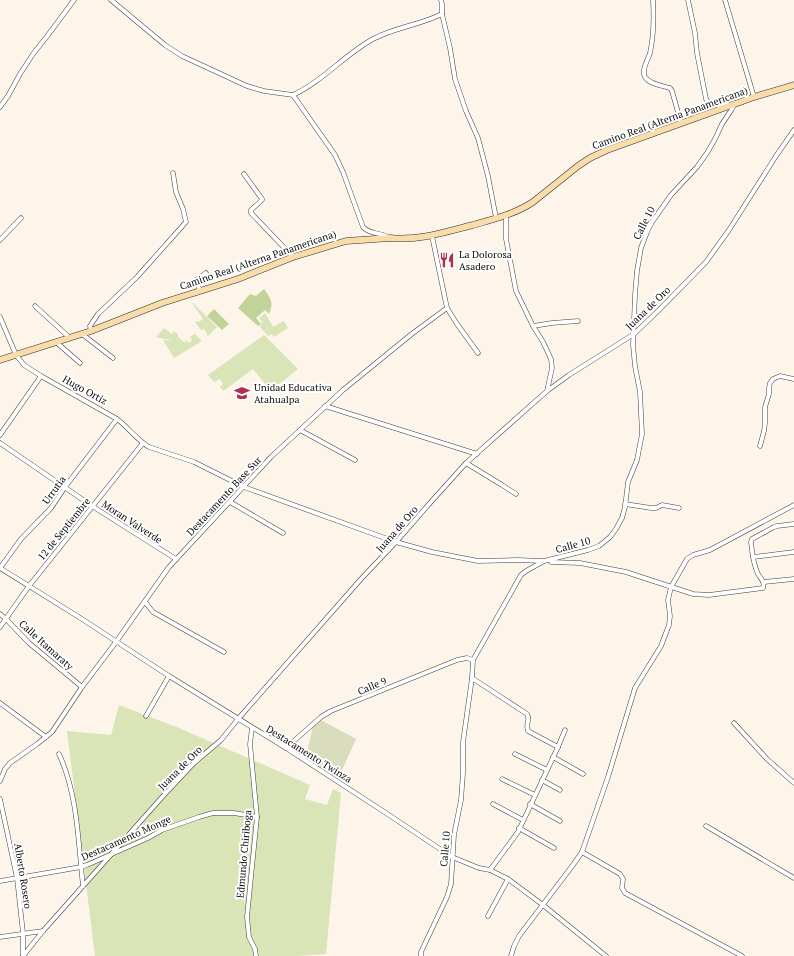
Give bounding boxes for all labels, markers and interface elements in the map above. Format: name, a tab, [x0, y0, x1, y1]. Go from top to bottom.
street label: Camino Real (Alterna Panamericana)	[590, 84, 750, 152]
street label: Calle 10	[630, 204, 658, 242]
street label: Camino Real (Alterna Panamericana)	[178, 227, 338, 293]
place label: La Dolorosa Asadero	[459, 248, 512, 273]
restaurant icon: La Dolorosa Asadero	[438, 251, 456, 269]
street label: Juana de Oro	[623, 283, 673, 333]
street label: Hugo Ortiz	[60, 372, 110, 408]
place label: Unidad Educativa Atahualpa	[254, 381, 332, 406]
school or university icon: Unidad Educativa Atahualpa	[233, 384, 251, 402]
street label: Destacamento Base Sur	[184, 453, 264, 539]
street label: Urrutia	[39, 473, 69, 507]
street label: 12 de Septiembre	[35, 495, 93, 563]
street label: Moran Valverde	[99, 498, 165, 546]
street label: Juana de Oro	[373, 503, 421, 555]
street label: Calle 10	[554, 534, 592, 556]
street label: Calle Itamaraty	[16, 617, 77, 673]
street label: Calle 9	[356, 674, 388, 698]
street label: Destacamento Twinza	[264, 722, 354, 786]
street label: Juana de Oro	[155, 743, 205, 793]
street label: Edmundo Chiriboga	[234, 809, 254, 899]
street label: Destacamento Monge	[79, 812, 173, 864]
street label: Calle 10	[437, 831, 453, 867]
street label: Alberto Rosero	[11, 842, 35, 910]

